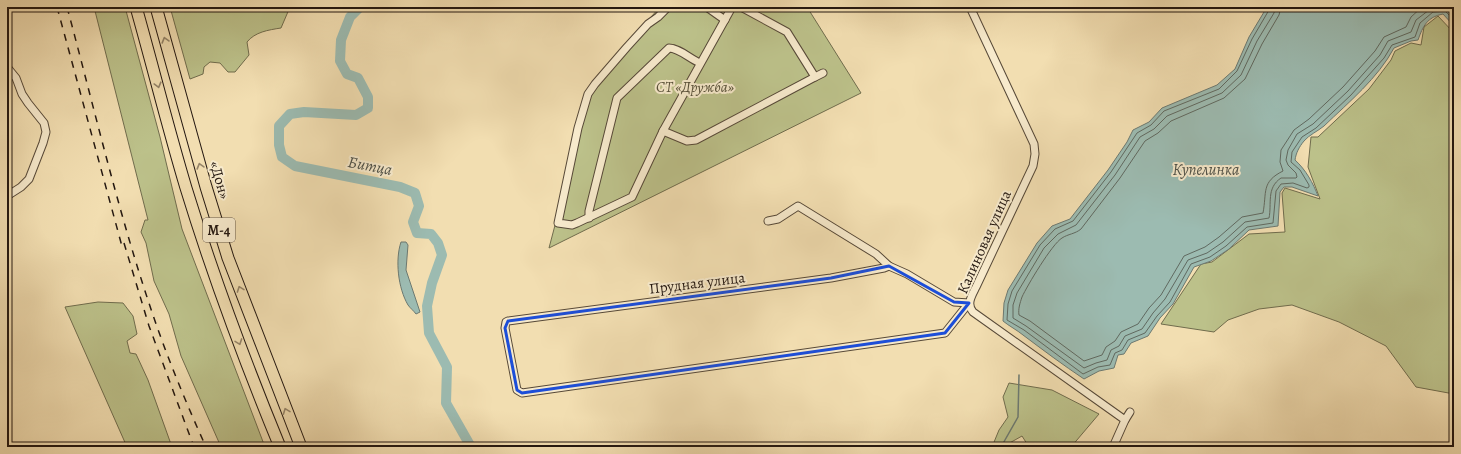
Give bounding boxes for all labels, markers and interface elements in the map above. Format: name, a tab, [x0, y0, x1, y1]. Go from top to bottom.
one-way arrow	[161, 37, 170, 44]
park label: СТ «Дружба»	[656, 77, 734, 97]
one-way arrow	[153, 81, 162, 88]
water label: Битца	[346, 151, 394, 181]
street label: «Дон»	[205, 159, 235, 202]
water label: Купелинка	[1173, 159, 1239, 181]
one-way arrow	[196, 162, 205, 169]
street label: Калиновая улица	[952, 187, 1016, 297]
road number: М-4	[203, 218, 235, 242]
street label: Прудная улица	[648, 267, 746, 299]
one-way arrow	[236, 286, 244, 293]
one-way arrow	[235, 339, 243, 346]
one-way arrow	[282, 407, 290, 414]

